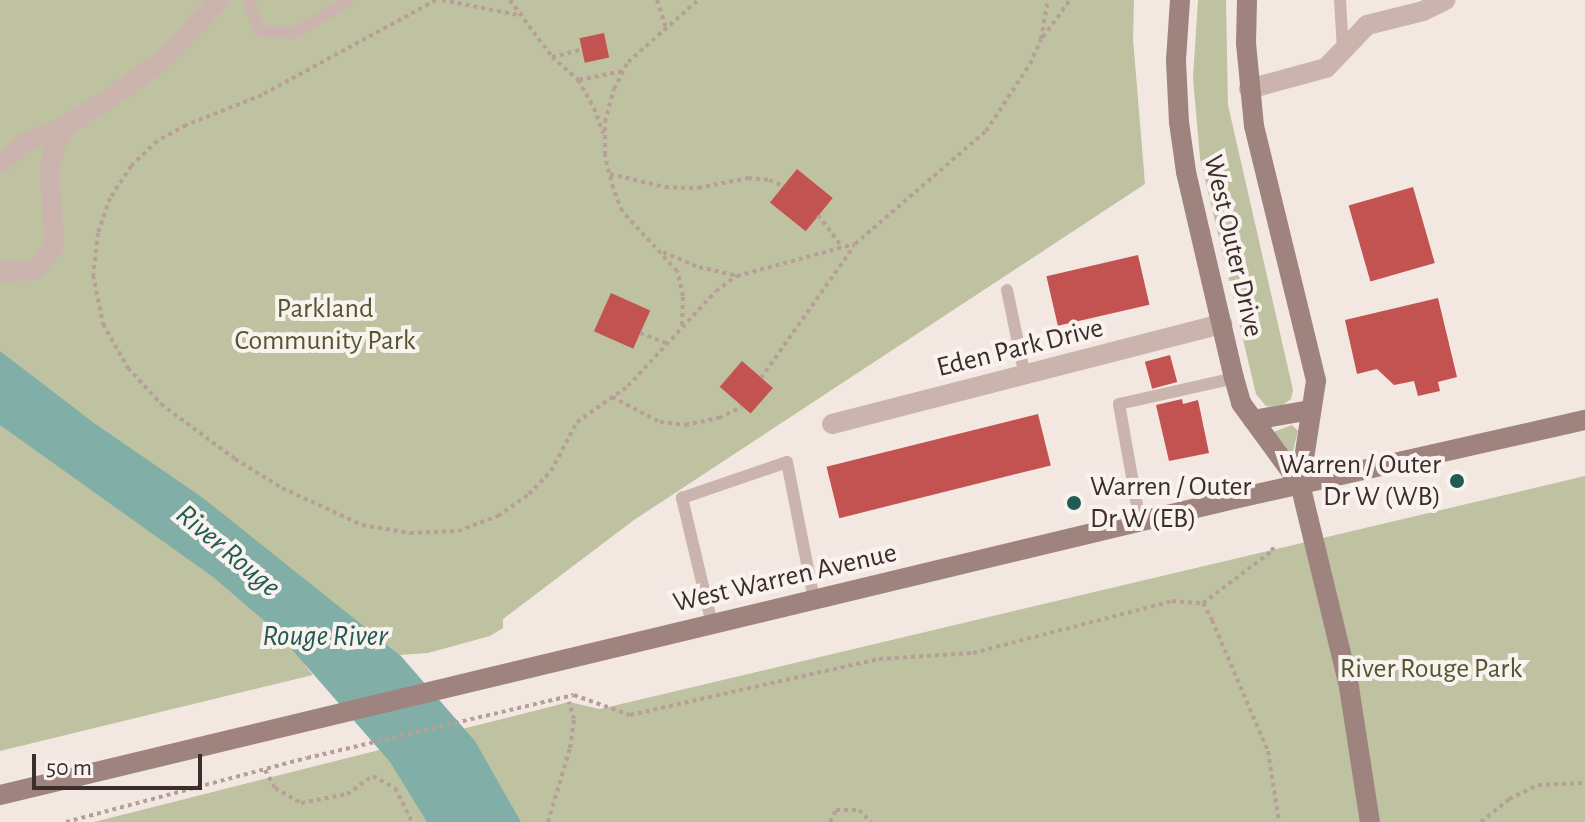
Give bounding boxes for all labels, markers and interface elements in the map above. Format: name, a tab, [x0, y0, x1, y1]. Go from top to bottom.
street label: West Outer Drive	[1196, 152, 1270, 340]
park label: Parkland Community Park	[234, 292, 416, 358]
street label: Eden Park Drive	[933, 311, 1107, 385]
place label: Warren / Outer Dr W (WB)	[1280, 448, 1441, 514]
place label: Warren / Outer Dr W (EB)	[1090, 470, 1251, 536]
marker: Warren / Outer Dr W (WB)	[1448, 472, 1466, 490]
marker: Warren / Outer Dr W (EB)	[1065, 494, 1083, 512]
water label: River Rouge	[168, 497, 288, 605]
street label: West Warren Avenue	[670, 536, 900, 620]
water label: Rouge River	[262, 618, 388, 654]
park label: River Rouge Park	[1340, 652, 1522, 686]
scale bar	[36, 738, 206, 788]
text: 50 m	[46, 756, 92, 780]

